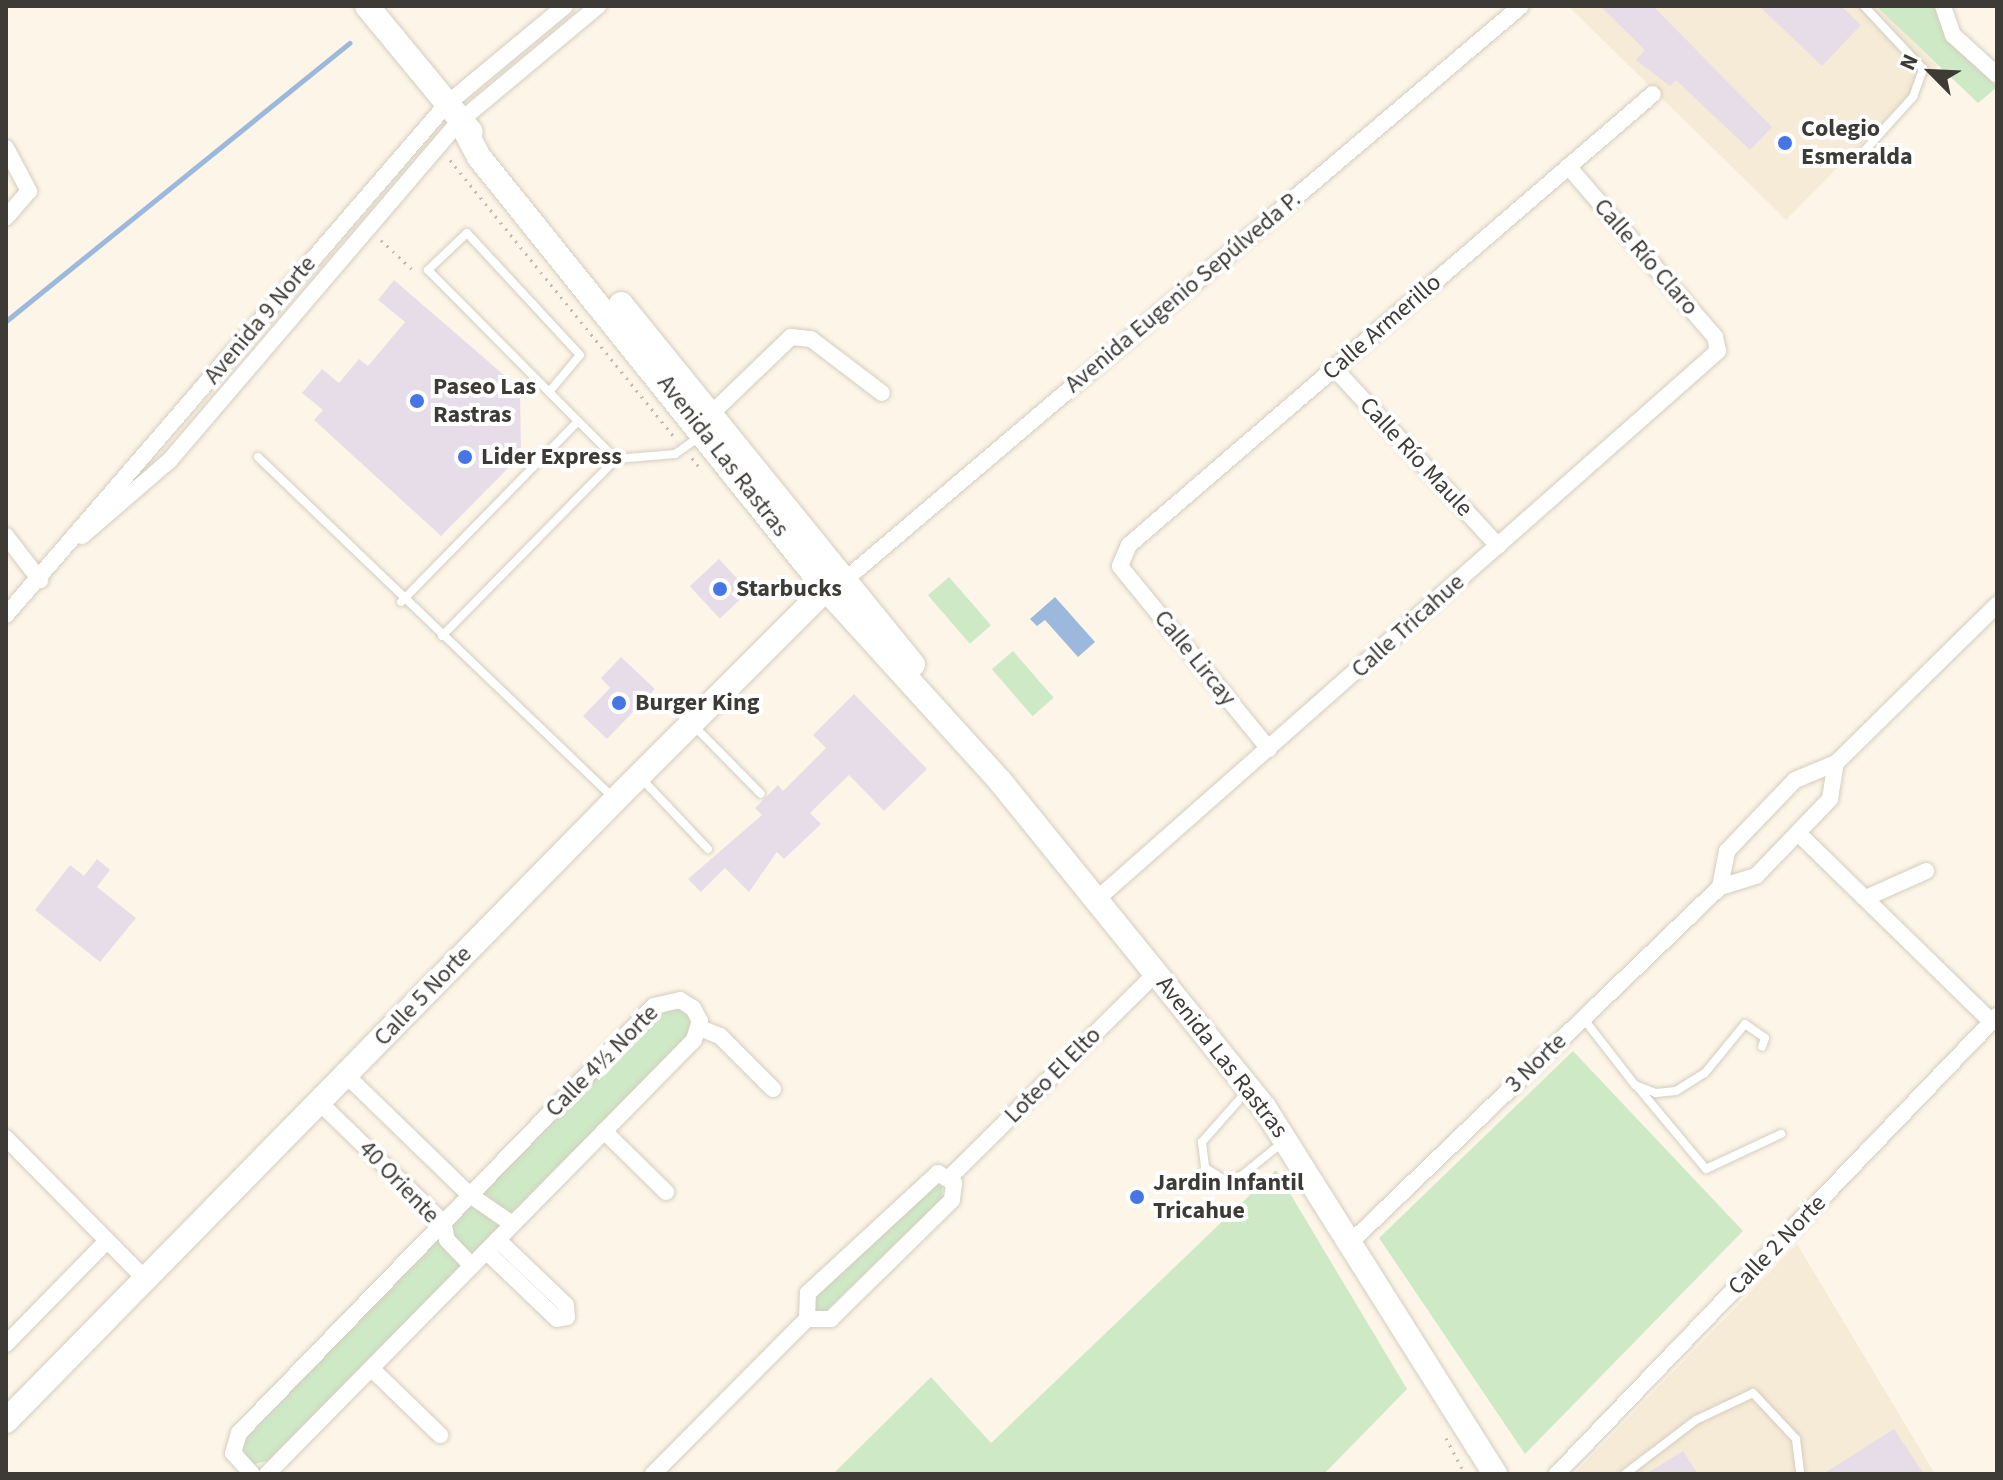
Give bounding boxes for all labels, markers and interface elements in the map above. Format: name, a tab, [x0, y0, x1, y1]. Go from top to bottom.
north arrow	[1891, 32, 1971, 112]
text: N	[1891, 49, 1927, 75]
place label: Colegio Esmeralda	[1801, 115, 1913, 171]
marker: Colegio Esmeralda	[1776, 134, 1794, 152]
street label: Avenida Eugenio Sepúlveda P.	[1059, 185, 1307, 399]
street label: Calle Río Claro	[1588, 193, 1704, 321]
street label: Avenida 9 Norte	[198, 250, 322, 390]
street label: Calle Armerillo	[1317, 268, 1447, 386]
street label: Avenida Las Rastras	[651, 370, 795, 542]
place label: Paseo Las Rastras	[433, 373, 536, 429]
street label: Calle Río Maule	[1353, 391, 1479, 523]
marker: Paseo Las Rastras	[408, 392, 426, 410]
place label: Lider Express	[481, 443, 622, 471]
marker: Lider Express	[456, 448, 474, 466]
street label: Calle Tricahue	[1346, 568, 1470, 684]
place label: Starbucks	[736, 575, 842, 603]
marker: Starbucks	[711, 580, 729, 598]
street label: Calle Lircay	[1148, 604, 1242, 712]
place label: Burger King	[635, 689, 760, 717]
marker: Burger King	[610, 694, 628, 712]
street label: Calle 5 Norte	[368, 940, 478, 1052]
street label: Avenida Las Rastras	[1150, 971, 1294, 1143]
street label: Calle 4½ Norte	[540, 999, 664, 1123]
street label: Loteo El Elto	[999, 1021, 1107, 1129]
street label: 3 Norte	[1500, 1027, 1572, 1099]
street label: 40 Oriente	[353, 1135, 445, 1229]
place label: Jardin Infantil Tricahue	[1153, 1169, 1304, 1225]
marker: Jardin Infantil Tricahue	[1128, 1188, 1146, 1206]
street label: Calle 2 Norte	[1722, 1189, 1832, 1301]

